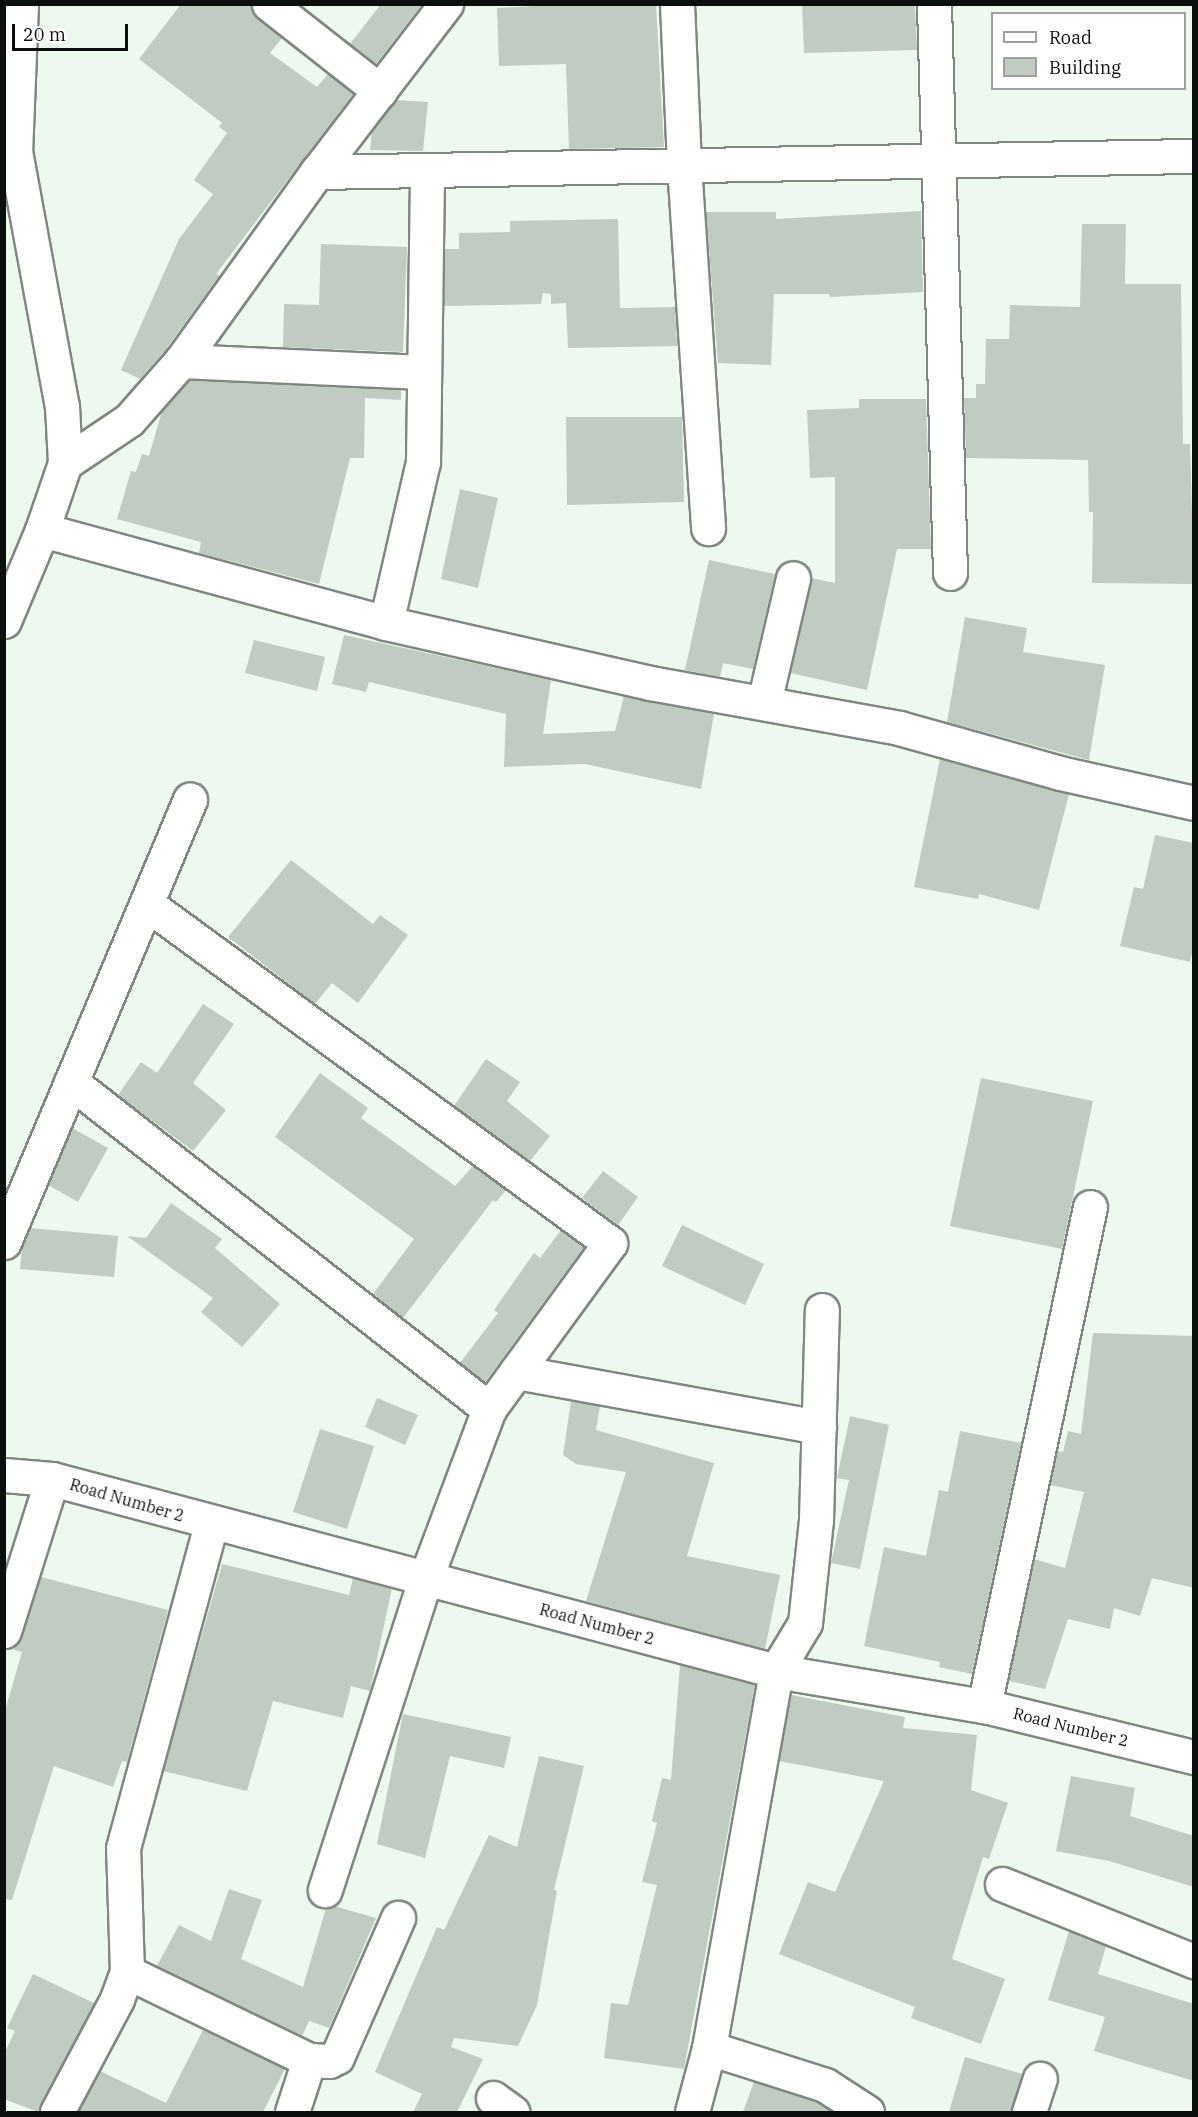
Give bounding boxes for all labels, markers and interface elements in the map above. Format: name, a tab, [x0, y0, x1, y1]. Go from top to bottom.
scale bar	[15, 12, 130, 50]
legend	[991, 12, 1186, 90]
text: 20 m	[23, 23, 66, 46]
text: Road	[1049, 26, 1092, 49]
text: Building	[1049, 56, 1121, 79]
street label: Road Number 2	[68, 1474, 186, 1526]
street label: Road Number 2	[537, 1599, 657, 1649]
street label: Road Number 2	[1011, 1703, 1131, 1751]

